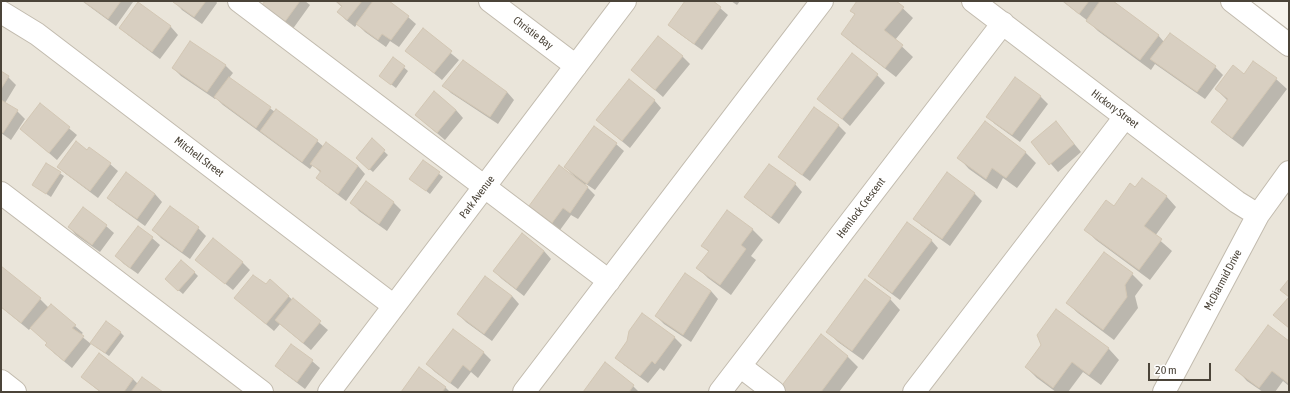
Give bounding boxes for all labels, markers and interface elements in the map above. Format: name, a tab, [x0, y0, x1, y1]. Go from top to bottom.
street label: Christie Bay	[510, 14, 556, 52]
street label: Hickory Street	[1089, 87, 1141, 131]
street label: Mitchell Street	[172, 134, 226, 180]
street label: Park Avenue	[457, 173, 497, 221]
street label: Hemlock Crescent	[834, 175, 888, 241]
street label: McDiarmid Drive	[1201, 247, 1245, 313]
scale bar	[1150, 355, 1213, 381]
text: 20 m	[1155, 363, 1177, 377]

